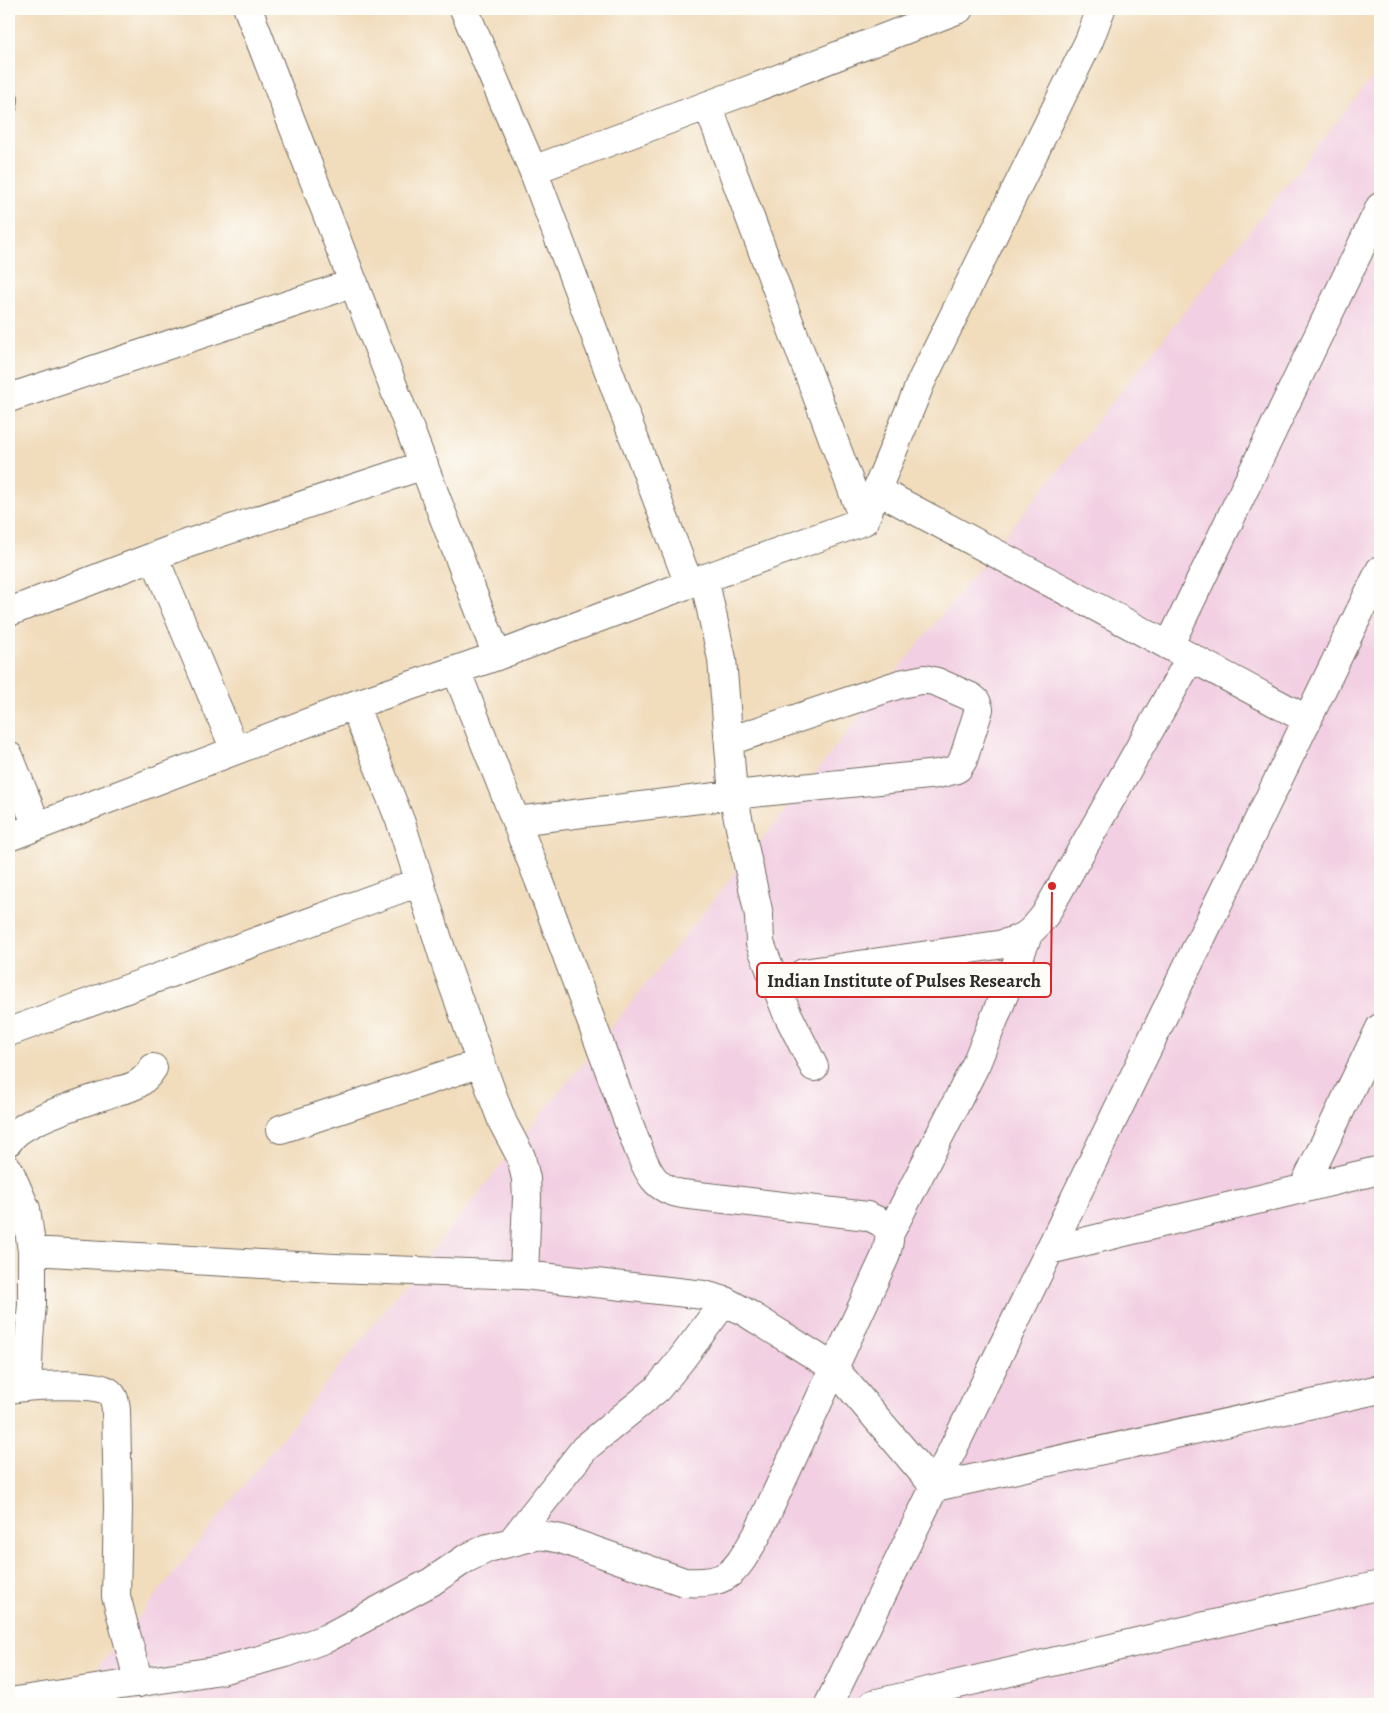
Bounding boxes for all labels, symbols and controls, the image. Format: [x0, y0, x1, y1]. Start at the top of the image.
callout: Indian Institute of Pulses Research [757, 963, 1051, 997]
text: Indian Institute of Pulses Research [767, 968, 1041, 994]

